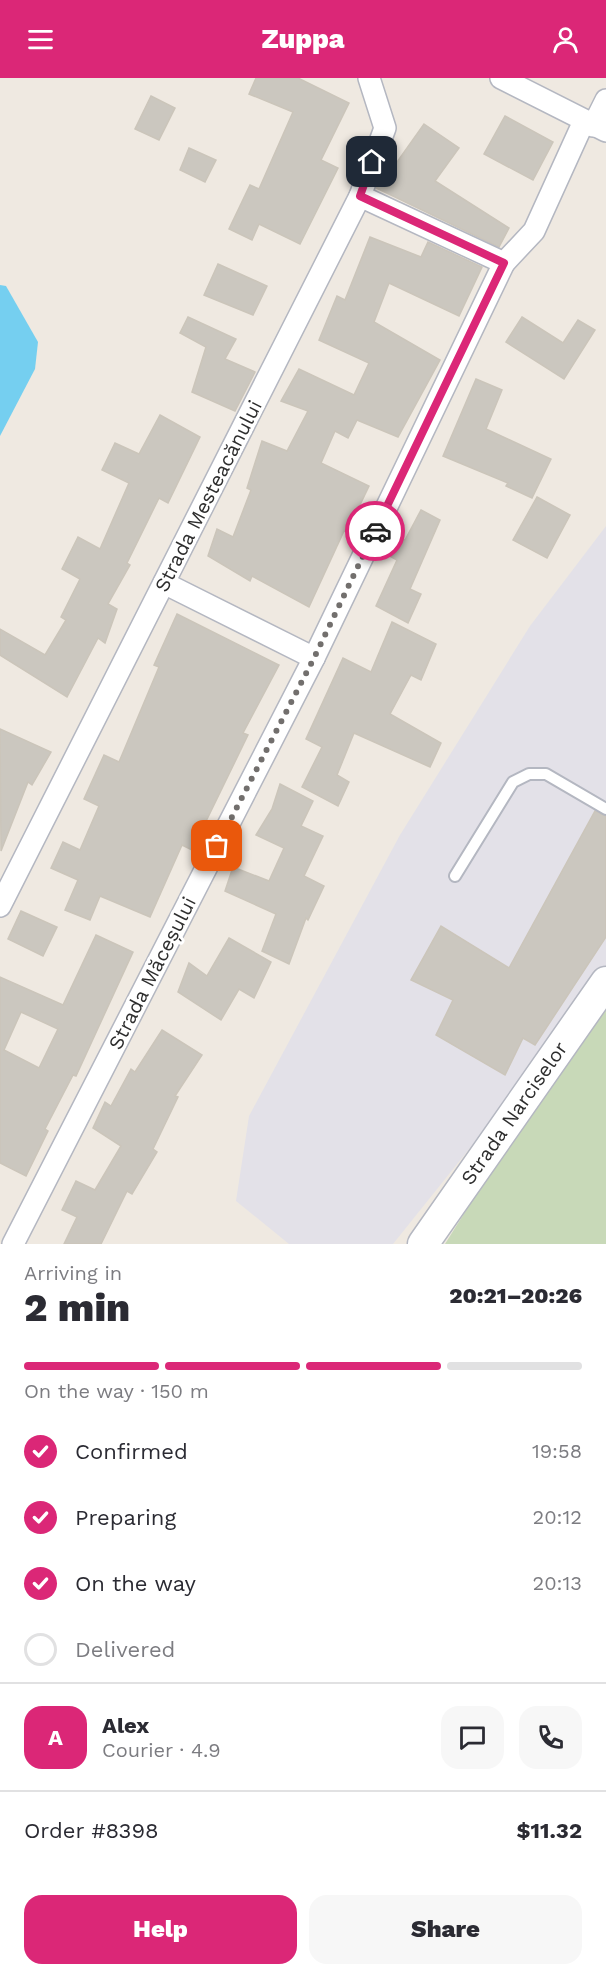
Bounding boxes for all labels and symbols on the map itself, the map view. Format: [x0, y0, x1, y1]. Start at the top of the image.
pin [346, 136, 397, 187]
street label: Strada Mesteacănului [149, 396, 267, 596]
courier [345, 501, 405, 561]
pin [191, 820, 242, 871]
street label: Strada Măceșului [103, 893, 201, 1053]
street label: Strada Narciselor [456, 1037, 572, 1189]

